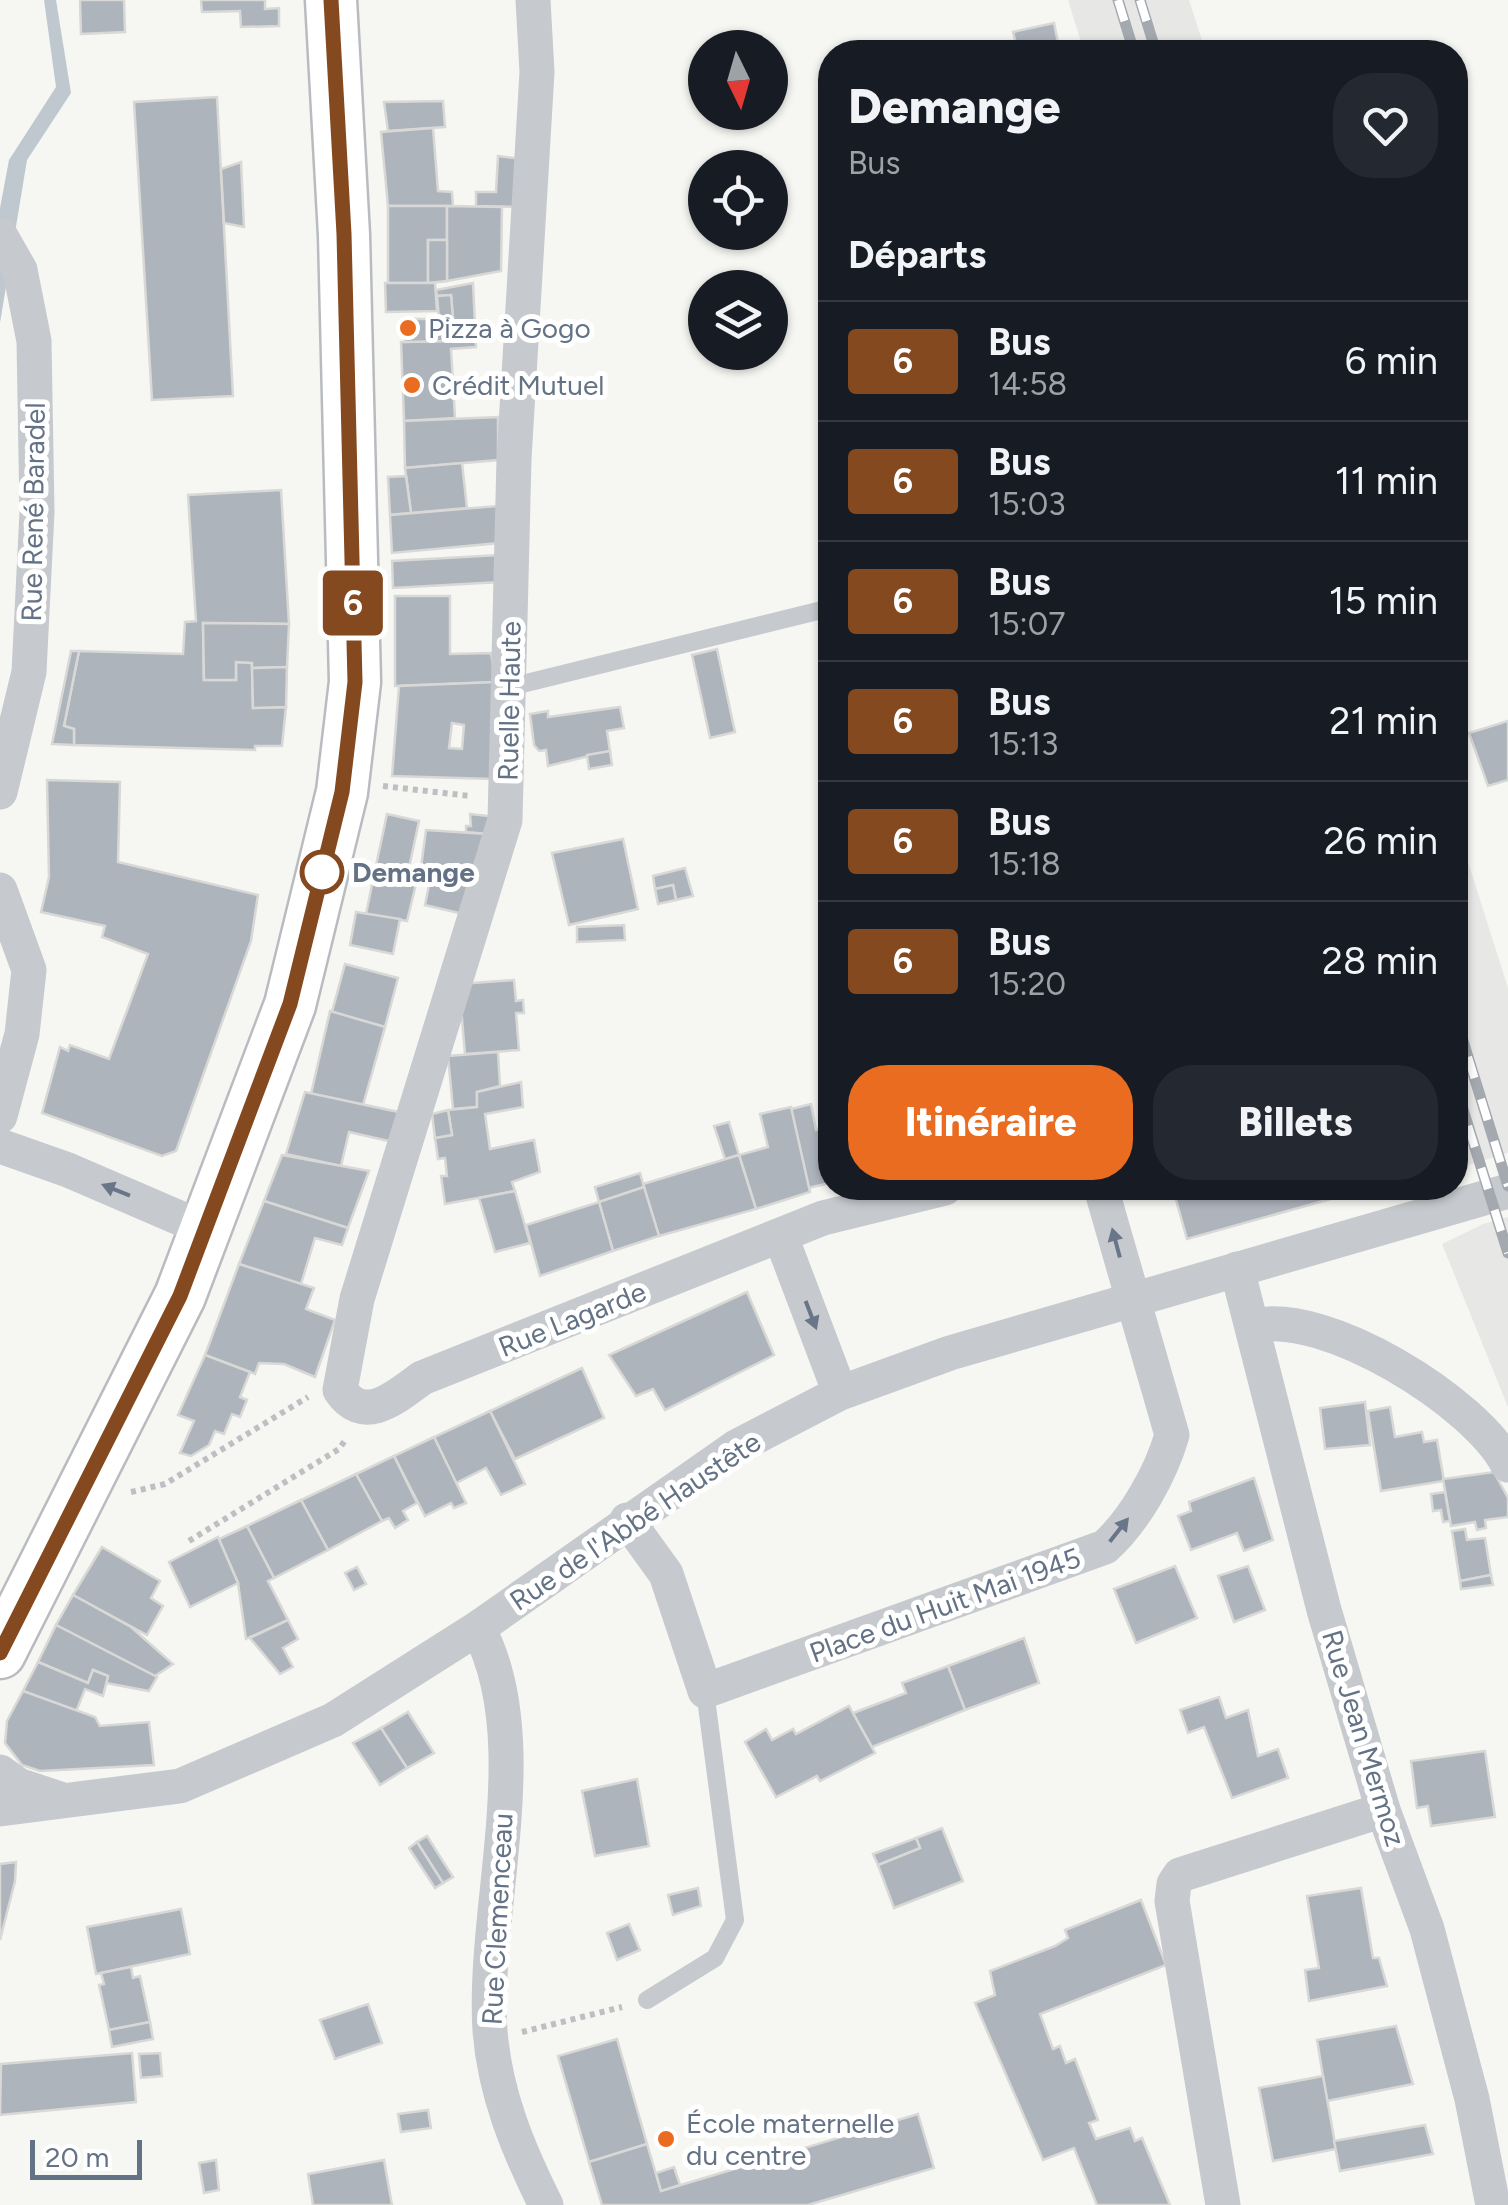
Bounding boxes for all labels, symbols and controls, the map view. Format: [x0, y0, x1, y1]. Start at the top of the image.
north arrow [688, 30, 788, 130]
map controls [688, 30, 788, 370]
button: heart [1333, 73, 1438, 178]
text: Demange [848, 77, 1061, 135]
text: Bus [848, 144, 900, 182]
button: locate [688, 150, 788, 250]
text: Départs [848, 232, 986, 278]
button: layers [688, 270, 788, 370]
place label: Pizza à Gogo [428, 311, 591, 345]
marker: Pizza à Gogo [397, 317, 419, 339]
text: Bus [988, 319, 1051, 365]
text: 6 min [1345, 338, 1438, 384]
text: 6 [893, 340, 913, 382]
text: 14:58 [988, 365, 1067, 403]
place label: Crédit Mutuel [432, 368, 604, 402]
marker: Crédit Mutuel [401, 374, 423, 396]
street label: Rue René Baradel [14, 402, 52, 622]
text: Bus [988, 439, 1051, 485]
text: 11 min [1335, 458, 1438, 504]
text: 6 [893, 460, 913, 502]
text: 15:03 [988, 485, 1066, 523]
text: Bus [988, 559, 1051, 605]
line badge: 6 [320, 570, 386, 636]
text: 15 min [1329, 578, 1438, 624]
text: 6 [893, 580, 913, 622]
text: 6 [343, 582, 363, 624]
text: 15:07 [988, 605, 1065, 643]
street label: Ruelle Haute [491, 621, 527, 781]
text: Bus [988, 679, 1051, 725]
text: 21 min [1329, 698, 1438, 744]
text: 6 [893, 700, 913, 742]
text: 15:13 [988, 725, 1058, 763]
text: Bus [988, 799, 1051, 845]
text: 26 min [1324, 818, 1438, 864]
text: 6 [893, 820, 913, 862]
text: 15:18 [988, 845, 1061, 883]
marker: Demange [301, 851, 343, 893]
place label: Demange [352, 855, 475, 889]
text: Bus [988, 919, 1051, 965]
text: 28 min [1322, 938, 1438, 984]
text: 6 [893, 940, 913, 982]
text: 15:20 [988, 965, 1066, 1003]
button: Itinéraire [848, 1065, 1133, 1180]
button: Billets [1153, 1065, 1438, 1180]
one-way arrow [101, 1181, 131, 1197]
one-way arrow [1108, 1227, 1124, 1258]
street label: Rue Lagarde [493, 1274, 651, 1364]
one-way arrow [804, 1300, 819, 1330]
street label: Rue de l'Abbé Haustête [503, 1424, 767, 1618]
one-way arrow [1109, 1517, 1129, 1543]
street label: Place du Huit Mai 1945 [805, 1540, 1085, 1670]
street label: Rue Jean Mermoz [1315, 1626, 1413, 1850]
street label: Rue Clemenceau [474, 1812, 520, 2026]
place label: École maternelle du centre [686, 2106, 894, 2172]
marker: École maternelle du centre [655, 2128, 677, 2150]
scale bar [30, 2135, 142, 2180]
text: 20 m [45, 2140, 109, 2174]

